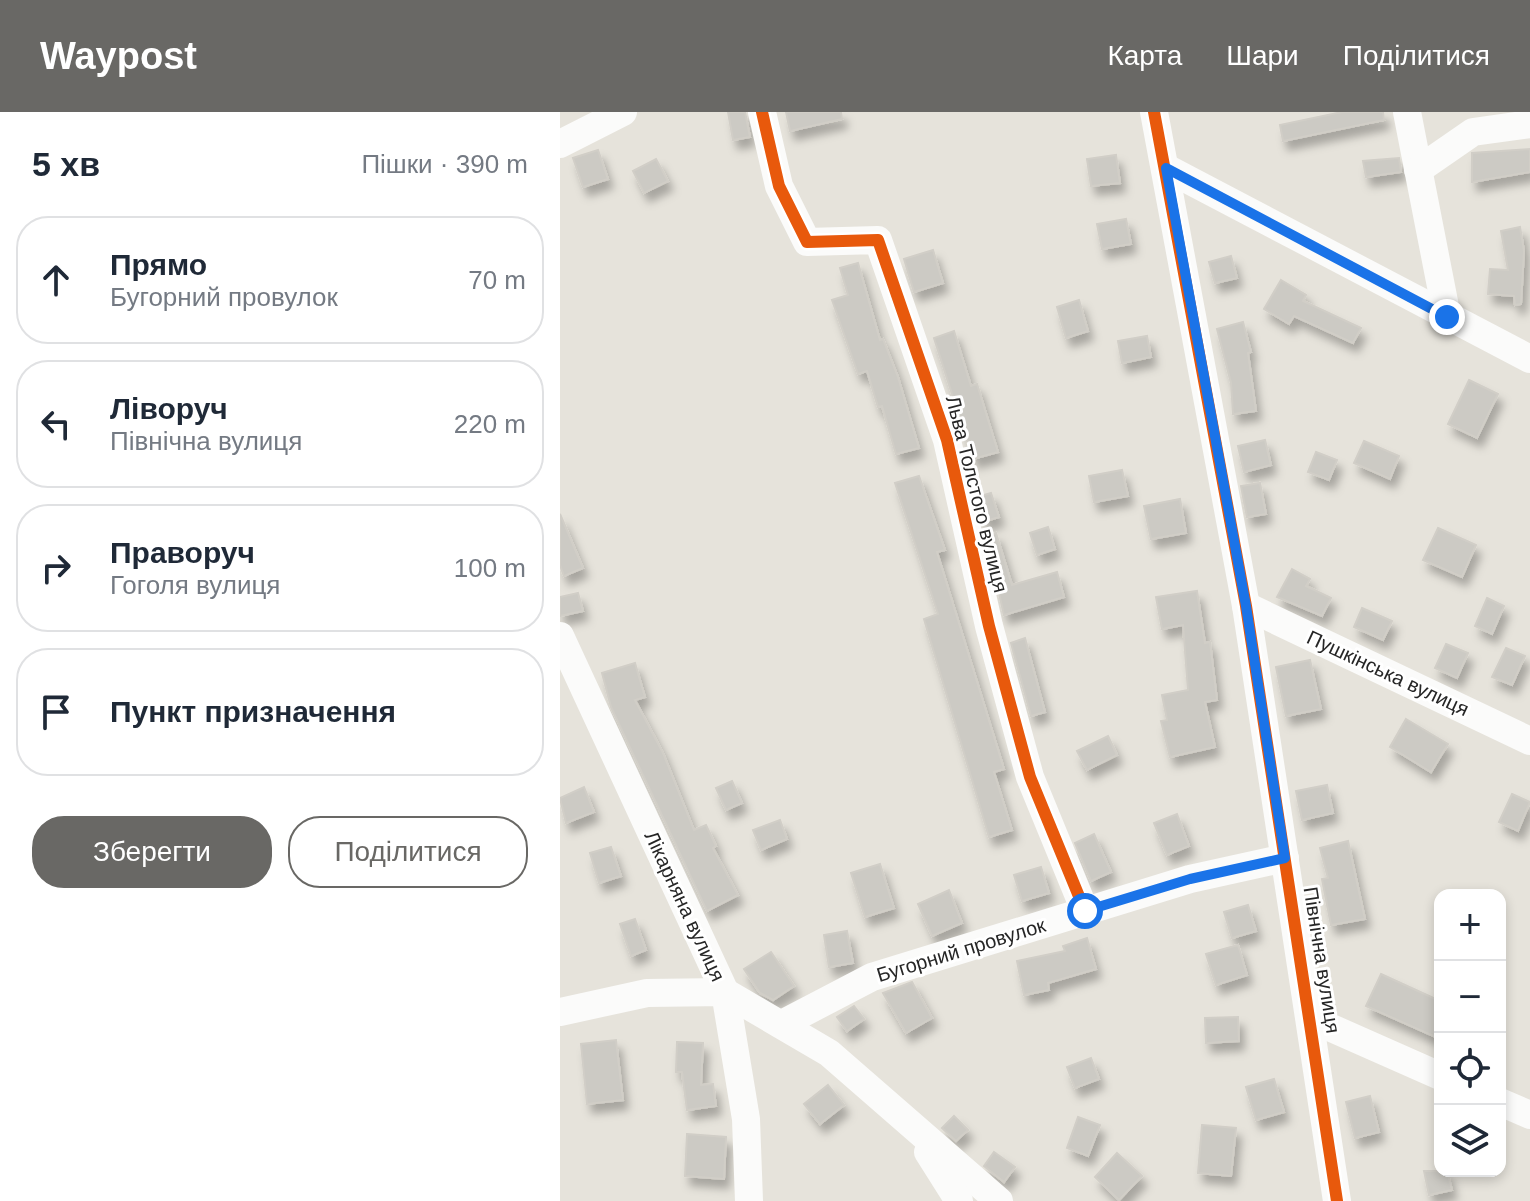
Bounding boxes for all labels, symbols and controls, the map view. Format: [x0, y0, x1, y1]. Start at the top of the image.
text: Waypost [40, 35, 197, 77]
text: Карта [1107, 40, 1182, 71]
text: Шари [1226, 40, 1299, 71]
text: Поділитися [1343, 40, 1490, 71]
text: 5 хв [32, 145, 100, 183]
text: Пішки · 390 m [361, 149, 528, 179]
text: Прямо [110, 248, 207, 281]
icon: ahead [34, 258, 78, 302]
text: 70 m [468, 265, 526, 295]
text: Бугорний провулок [110, 282, 338, 312]
route end [1429, 299, 1465, 335]
text: Ліворуч [110, 392, 228, 425]
street label: Льва Толстого вулиця [942, 393, 1012, 595]
icon: left [34, 402, 78, 446]
text: 220 m [454, 409, 526, 439]
text: Північна вулиця [110, 426, 302, 456]
text: Праворуч [110, 536, 255, 569]
icon: right [34, 546, 78, 590]
text: 100 m [454, 553, 526, 583]
text: Гоголя вулиця [110, 570, 280, 600]
street label: Пушкінська вулиця [1304, 626, 1472, 720]
icon: arrive [34, 690, 78, 734]
text: Пункт призначення [110, 695, 396, 728]
button: Зберегти [32, 816, 272, 888]
button: Поділитися [288, 816, 528, 888]
street label: Лікарняна вулиця [640, 827, 730, 985]
street label: Північна вулиця [1300, 885, 1344, 1035]
map controls [1434, 889, 1506, 1177]
button: + [1434, 889, 1506, 961]
route start [1067, 893, 1103, 929]
street label: Бугорний провулок [874, 914, 1048, 986]
button: − [1434, 961, 1506, 1033]
button: locate [1434, 1033, 1506, 1105]
button: layers [1434, 1105, 1506, 1177]

